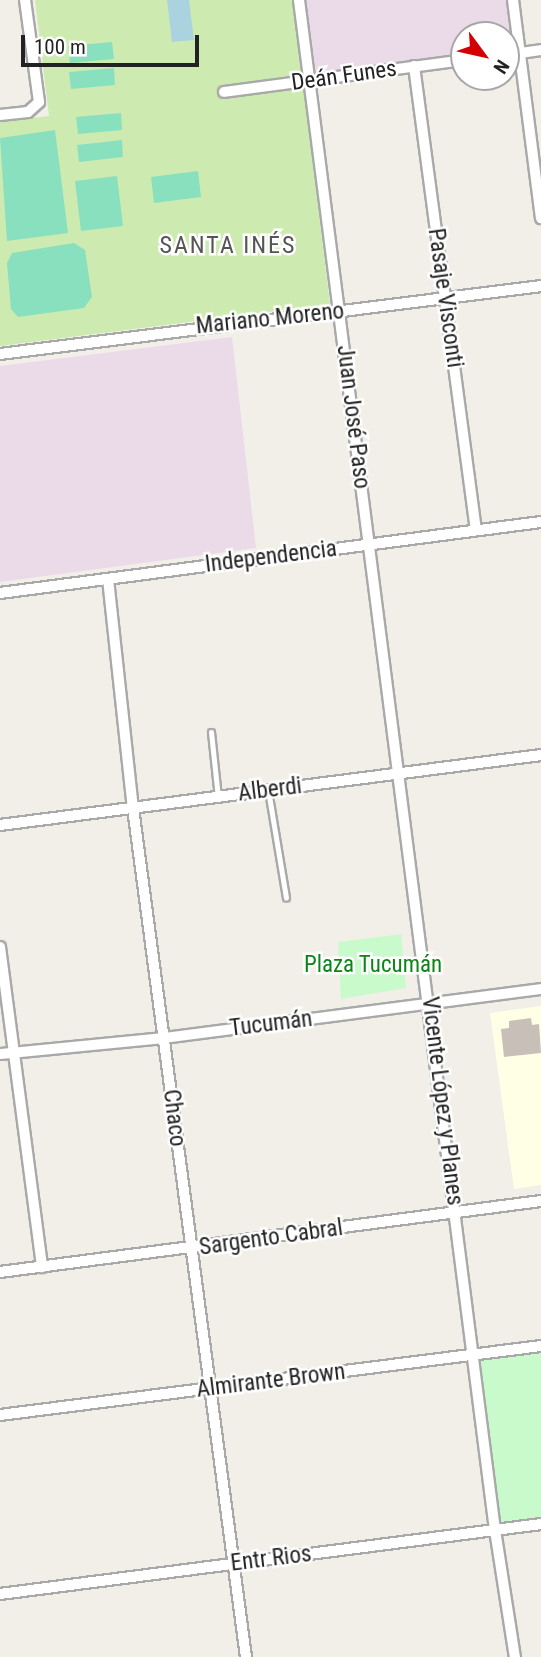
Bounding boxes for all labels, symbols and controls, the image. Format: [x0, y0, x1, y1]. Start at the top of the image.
scale bar [24, 21, 203, 65]
north arrow [450, 21, 520, 91]
text: 100 m [34, 35, 86, 59]
street label: Deán Funes [290, 55, 398, 97]
text: N [489, 55, 514, 78]
street label: Pasaje Visconti [422, 227, 468, 369]
district label: SANTA INÉS [161, 232, 295, 260]
street label: Mariano Moreno [195, 297, 345, 341]
street label: Juan José Paso [330, 344, 376, 490]
street label: Independencia [204, 535, 338, 579]
street label: Alberdi [236, 772, 304, 808]
park label: Plaza Tucumán [304, 951, 442, 979]
street label: Vicente López y Planes [416, 995, 468, 1207]
street label: Tucumán [228, 1005, 314, 1043]
street label: Chaco [157, 1088, 191, 1148]
street label: Sargento Cabral [197, 1214, 345, 1262]
street label: Almirante Brown [195, 1358, 347, 1404]
street label: Entr Rios [229, 1540, 313, 1578]

